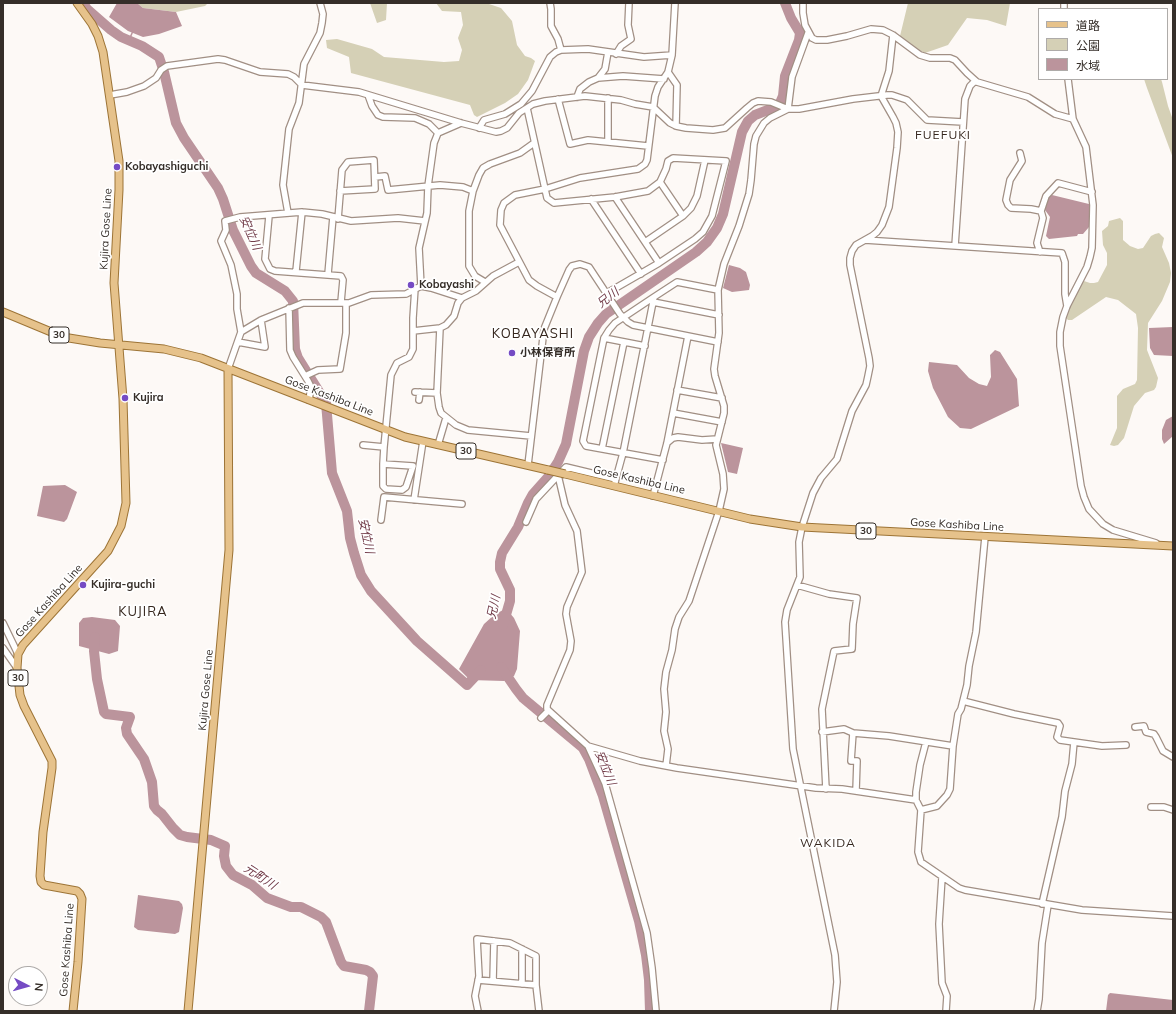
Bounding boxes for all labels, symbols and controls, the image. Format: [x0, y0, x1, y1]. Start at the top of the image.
legend [1038, 8, 1168, 80]
text: 道路 [1076, 18, 1100, 33]
text: 公園 [1076, 38, 1100, 53]
text: 水域 [1076, 58, 1100, 73]
district label: FUEFUKI [915, 128, 971, 142]
place label: Kobayashiguchi [125, 160, 208, 174]
marker: Kobayashiguchi [112, 162, 122, 172]
street label: Kujira Gose Line [97, 188, 115, 270]
water label: 安位川 [236, 214, 264, 252]
place label: Kobayashi [419, 278, 474, 292]
marker: Kobayashi [406, 280, 416, 290]
water label: 兄川 [594, 285, 622, 311]
district label: KOBAYASHI [492, 326, 574, 342]
road number: 30 [49, 327, 69, 343]
place label: 小林保育所 [520, 346, 575, 360]
marker: 小林保育所 [507, 348, 517, 358]
street label: Gose Kashiba Line [283, 373, 375, 419]
place label: Kujira [133, 391, 164, 405]
marker: Kujira [120, 393, 130, 403]
road number: 30 [456, 443, 476, 459]
street label: Gose Kashiba Line [592, 463, 686, 497]
street label: Gose Kashiba Line [910, 516, 1004, 534]
water label: 安位川 [355, 517, 377, 555]
road number: 30 [856, 523, 876, 539]
street label: Gose Kashiba Line [13, 562, 85, 640]
place label: Kujira-guchi [91, 578, 155, 592]
marker: Kujira-guchi [78, 580, 88, 590]
water label: 兄川 [484, 594, 504, 620]
district label: KUJIRA [118, 604, 168, 620]
street label: Kujira Gose Line [196, 649, 216, 731]
road number: 30 [8, 670, 28, 686]
water label: 安位川 [592, 749, 618, 787]
district label: WAKIDA [800, 836, 856, 850]
water label: 元町川 [241, 861, 279, 893]
street label: Gose Kashiba Line [57, 903, 77, 997]
north arrow [8, 966, 48, 1006]
text: N [32, 982, 46, 992]

